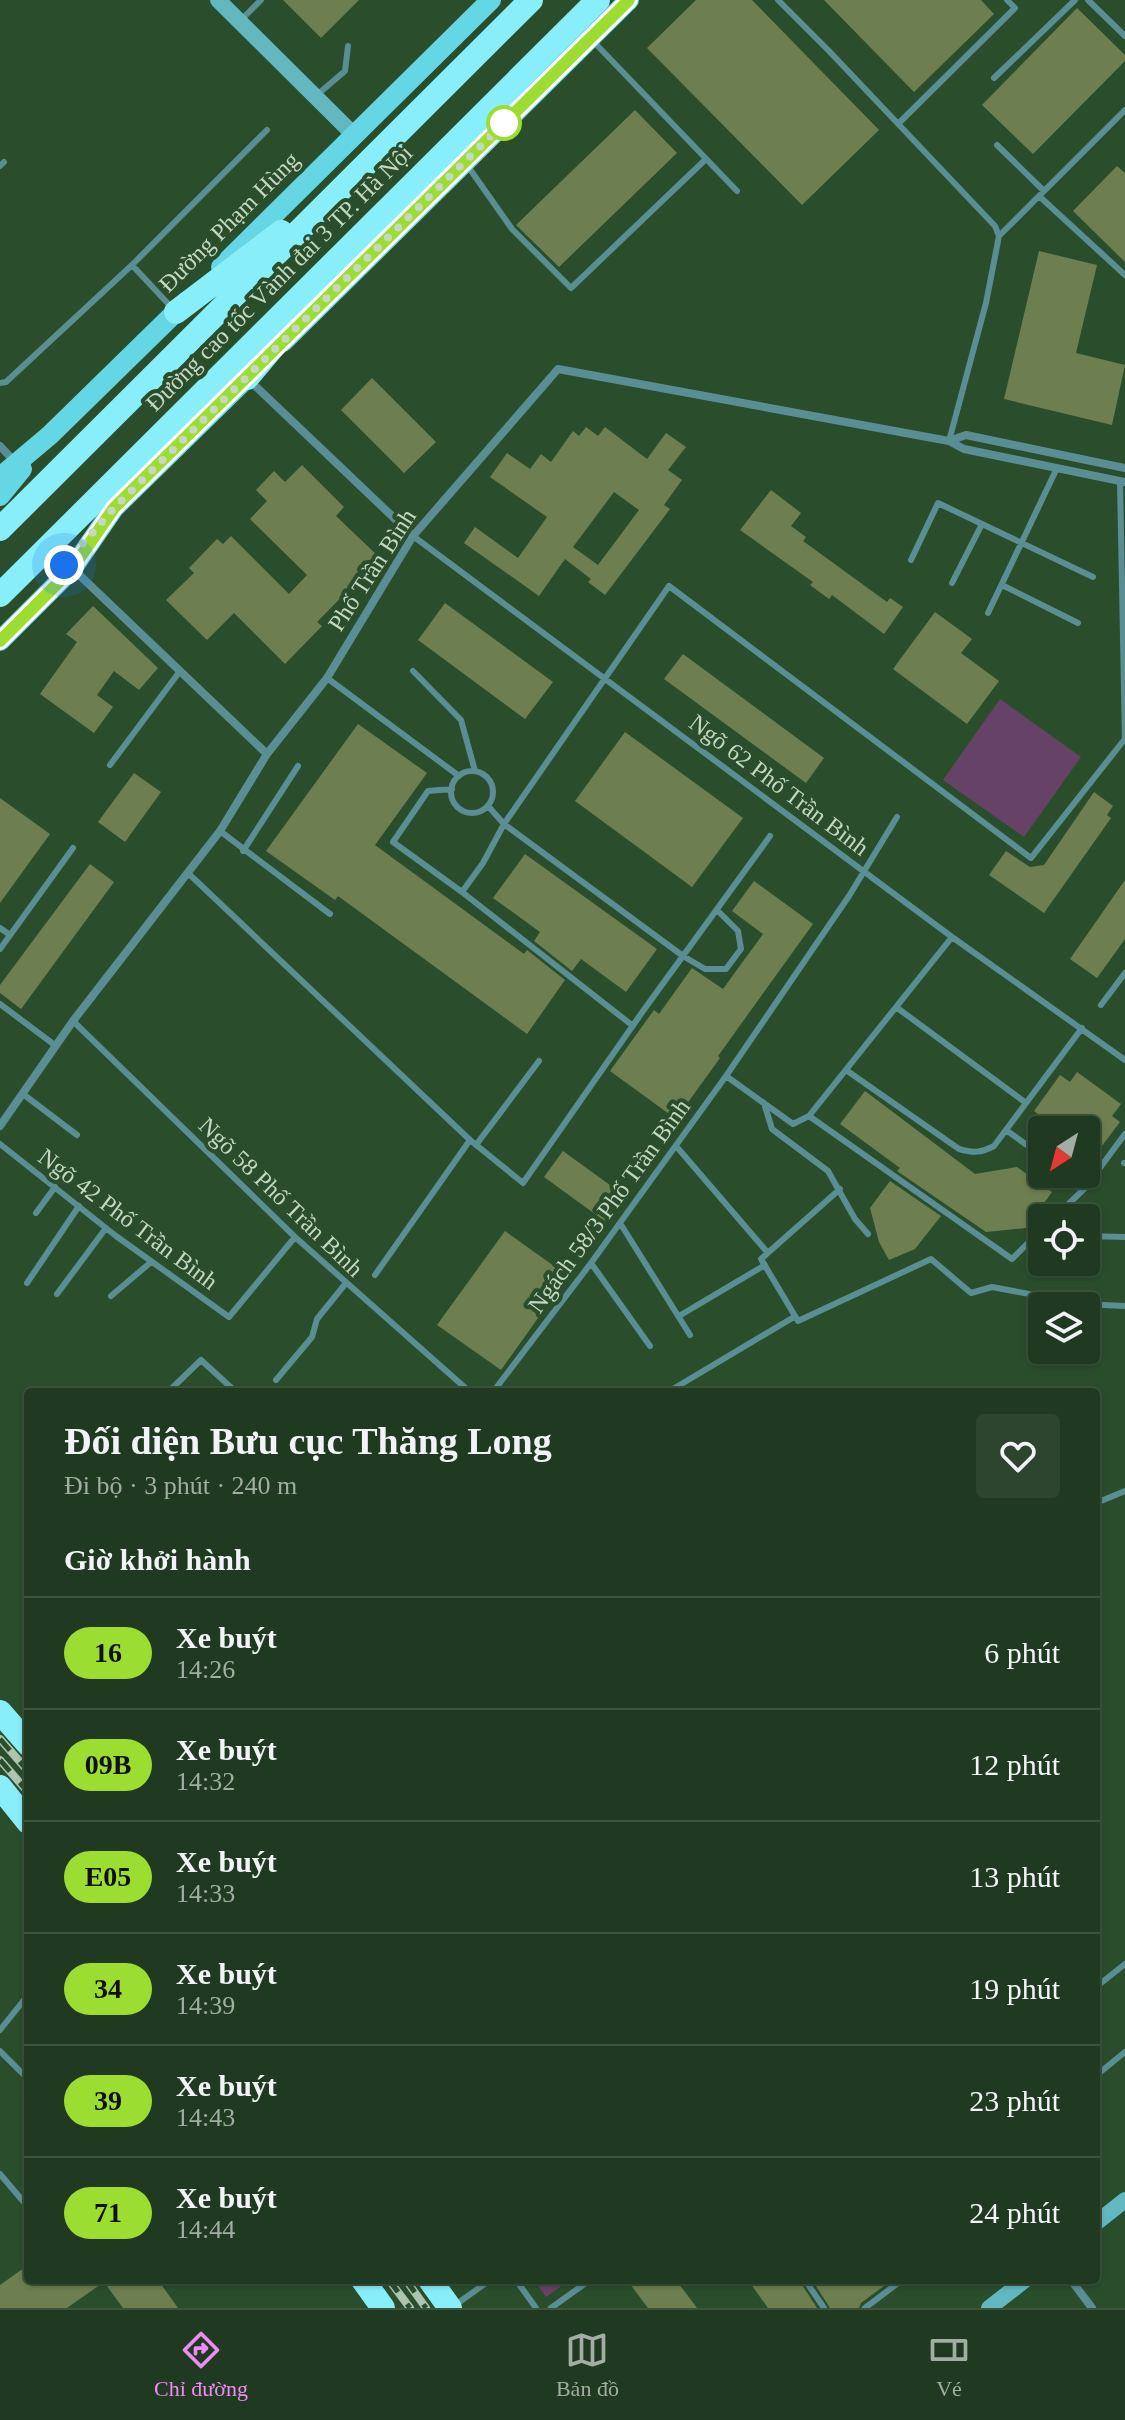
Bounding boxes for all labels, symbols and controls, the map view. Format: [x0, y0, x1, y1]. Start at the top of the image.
unlabelled marker [487, 106, 521, 140]
street label: Đường cao tốc Vành đai 3 TP. Hà Nội [141, 139, 418, 416]
street label: Đường Phạm Hùng [154, 147, 304, 297]
street label: Phố Trần Bình [323, 504, 421, 636]
your location [44, 545, 84, 585]
street label: Ngõ 62 Phố Trần Bình [684, 709, 874, 861]
street label: Ngách 58/3 Phố Trần Bình [523, 1094, 695, 1318]
street label: Ngõ 58 Phố Trần Bình [194, 1112, 368, 1282]
north arrow [1028, 1116, 1100, 1188]
map controls [1028, 1116, 1100, 1364]
street label: Ngõ 42 Phố Trần Bình [33, 1143, 223, 1295]
button: locate [1028, 1204, 1100, 1276]
button: layers [1028, 1292, 1100, 1364]
button: heart [976, 1414, 1060, 1498]
text: Đối diện Bưu cục Thăng Long [64, 1420, 552, 1462]
text: Đi bộ · 3 phút · 240 m [64, 1471, 297, 1500]
text: Giờ khởi hành [64, 1543, 251, 1576]
text: Xe buýt [176, 1621, 277, 1654]
text: 6 phút [984, 1636, 1060, 1669]
text: 16 [94, 1637, 122, 1668]
text: 14:26 [176, 1655, 235, 1684]
text: Xe buýt [176, 1733, 277, 1766]
text: 12 phút [969, 1748, 1060, 1781]
text: 09B [85, 1749, 131, 1780]
text: 14:32 [176, 1767, 235, 1796]
text: Xe buýt [176, 1845, 277, 1878]
text: 13 phút [969, 1860, 1060, 1893]
text: E05 [85, 1861, 131, 1892]
text: 14:33 [176, 1879, 235, 1908]
text: Xe buýt [176, 1957, 277, 1990]
text: 19 phút [969, 1972, 1060, 2005]
text: 34 [94, 1973, 122, 2004]
text: 14:39 [176, 1991, 235, 2020]
text: Xe buýt [176, 2069, 277, 2102]
text: 23 phút [969, 2084, 1060, 2117]
text: 39 [94, 2085, 122, 2116]
text: 14:43 [176, 2103, 235, 2132]
text: Xe buýt [176, 2181, 277, 2214]
text: 24 phút [969, 2196, 1060, 2229]
text: 71 [94, 2197, 122, 2228]
text: 14:44 [176, 2215, 235, 2244]
tab: Chỉ đường [154, 2328, 248, 2402]
tab: Bản đồ [556, 2328, 619, 2402]
tab: Vé [927, 2328, 971, 2402]

